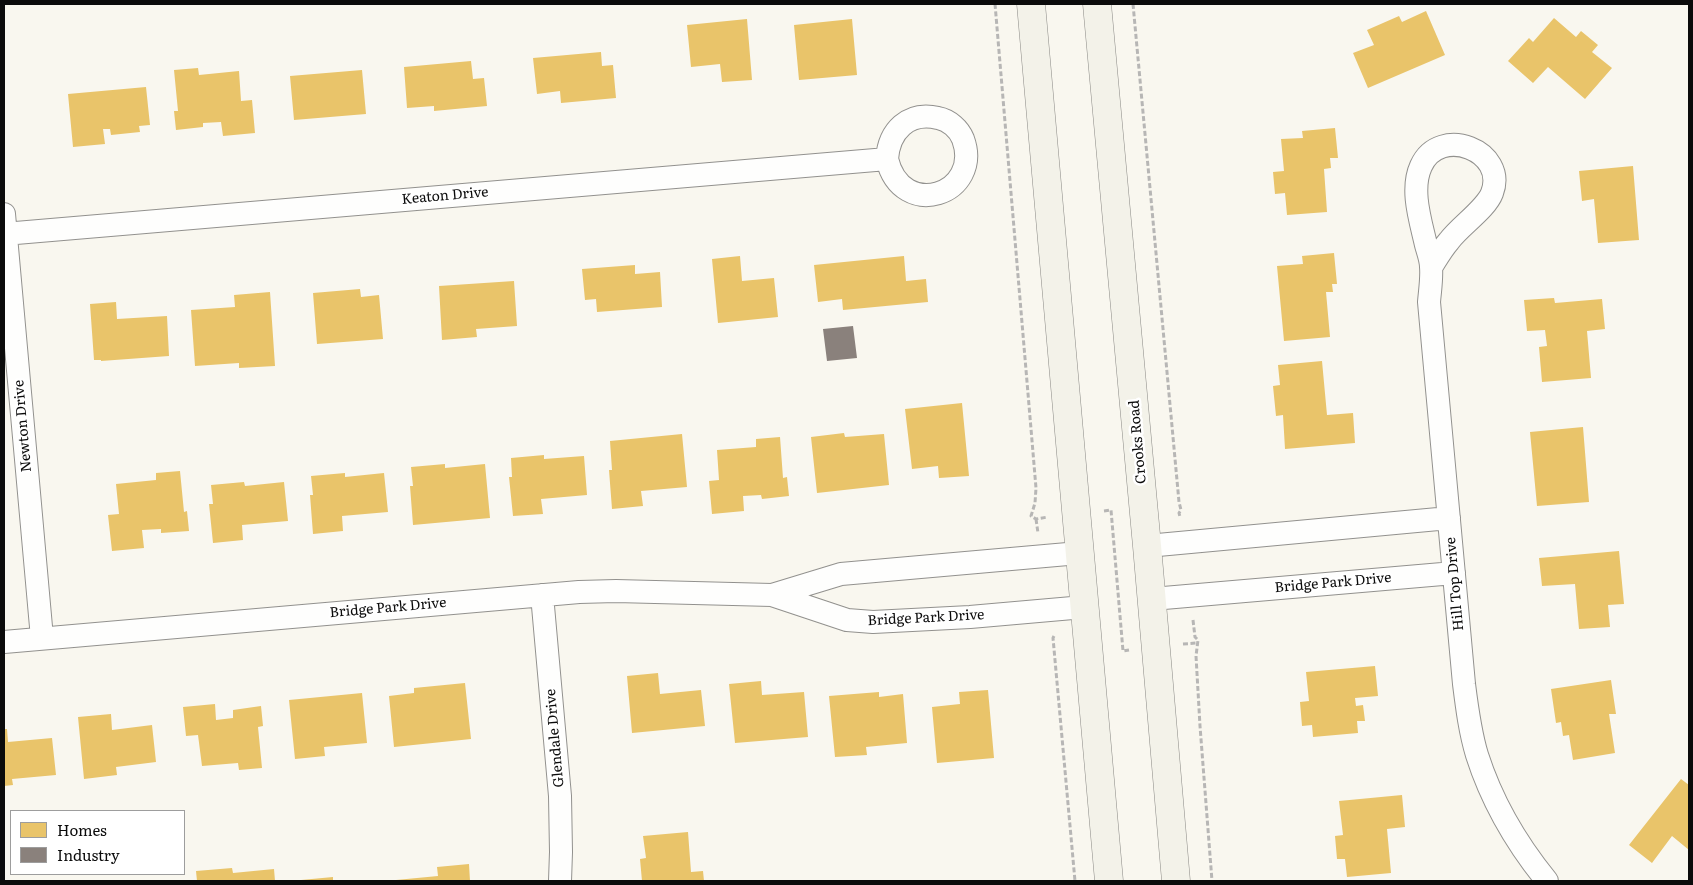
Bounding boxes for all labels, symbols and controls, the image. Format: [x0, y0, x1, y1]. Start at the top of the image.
street label: Keaton Drive [401, 184, 489, 208]
street label: Newton Drive [11, 379, 35, 473]
street label: Crooks Road [1126, 399, 1150, 485]
street label: Hill Top Drive [1443, 536, 1467, 632]
street label: Bridge Park Drive [1274, 570, 1392, 596]
street label: Bridge Park Drive [329, 595, 447, 621]
street label: Bridge Park Drive [867, 607, 985, 629]
street label: Glendale Drive [542, 688, 568, 788]
legend [10, 810, 185, 875]
text: Homes [57, 818, 107, 841]
text: Industry [57, 843, 120, 866]

